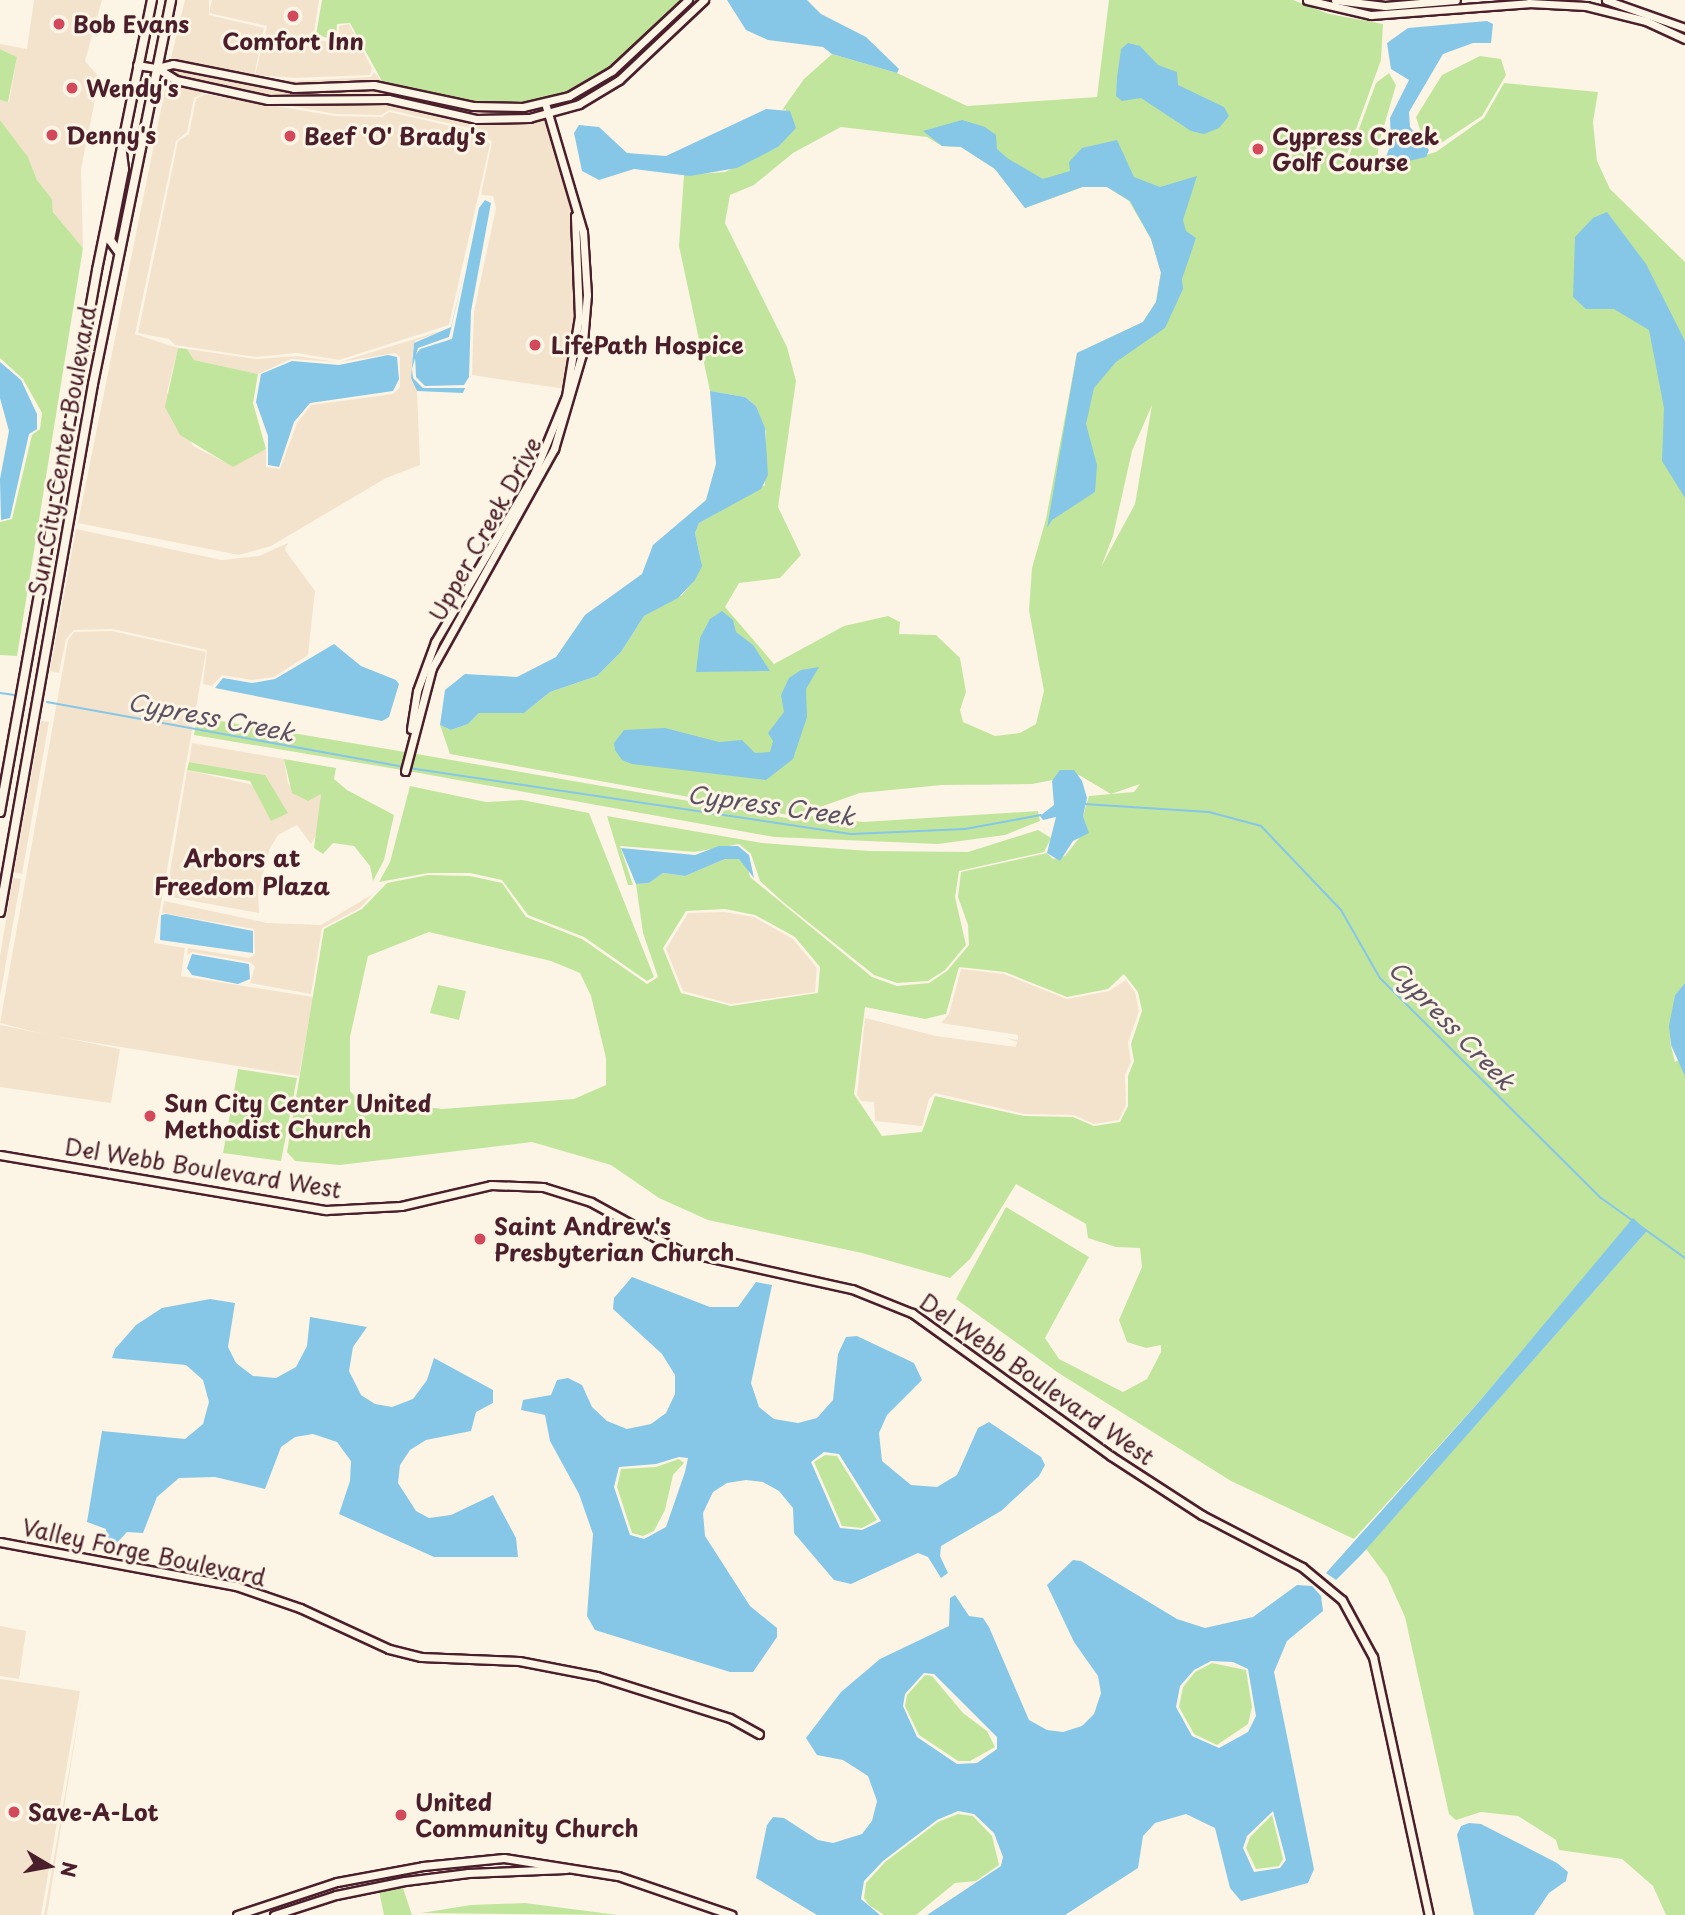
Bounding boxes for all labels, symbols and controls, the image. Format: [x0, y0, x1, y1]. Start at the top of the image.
marker: Comfort Inn [285, 8, 301, 24]
place label: Bob Evans [73, 10, 190, 38]
marker: Bob Evans [51, 16, 67, 32]
place label: Comfort Inn [222, 27, 364, 55]
place label: Wendy's [86, 74, 179, 102]
marker: Wendy's [64, 80, 80, 96]
place label: Denny's [66, 121, 156, 149]
place label: Beef 'O' Brady's [304, 122, 489, 150]
place label: Cypress Creek Golf Course [1272, 122, 1439, 176]
marker: Denny's [44, 127, 60, 143]
marker: Beef 'O' Brady's [282, 128, 298, 144]
marker: Cypress Creek Golf Course [1250, 141, 1266, 157]
street label: Sun City Center Boulevard [23, 303, 101, 599]
place label: LifePath Hospice [551, 331, 744, 359]
marker: LifePath Hospice [525, 335, 545, 355]
street label: Upper Creek Drive [422, 431, 548, 627]
water label: Cypress Creek [125, 687, 297, 747]
water label: Cypress Creek [685, 779, 857, 831]
district label: Arbors at Freedom Plaza [154, 844, 330, 900]
water label: Cypress Creek [1383, 954, 1521, 1096]
place label: Sun City Center United Methodist Church [164, 1089, 434, 1143]
marker: Sun City Center United Methodist Church [142, 1108, 158, 1124]
street label: Del Webb Boulevard West [61, 1132, 345, 1204]
place label: Saint Andrew's Presbyterian Church [494, 1212, 735, 1266]
marker: Saint Andrew's Presbyterian Church [472, 1231, 488, 1247]
street label: Del Webb Boulevard West [913, 1287, 1161, 1471]
street label: Valley Forge Boulevard [18, 1512, 270, 1592]
place label: United Community Church [415, 1788, 640, 1842]
place label: Save-A-Lot [28, 1798, 159, 1826]
marker: Save-A-Lot [6, 1804, 22, 1820]
marker: United Community Church [393, 1807, 409, 1823]
north arrow [14, 1831, 84, 1901]
text: N [55, 1860, 85, 1879]

